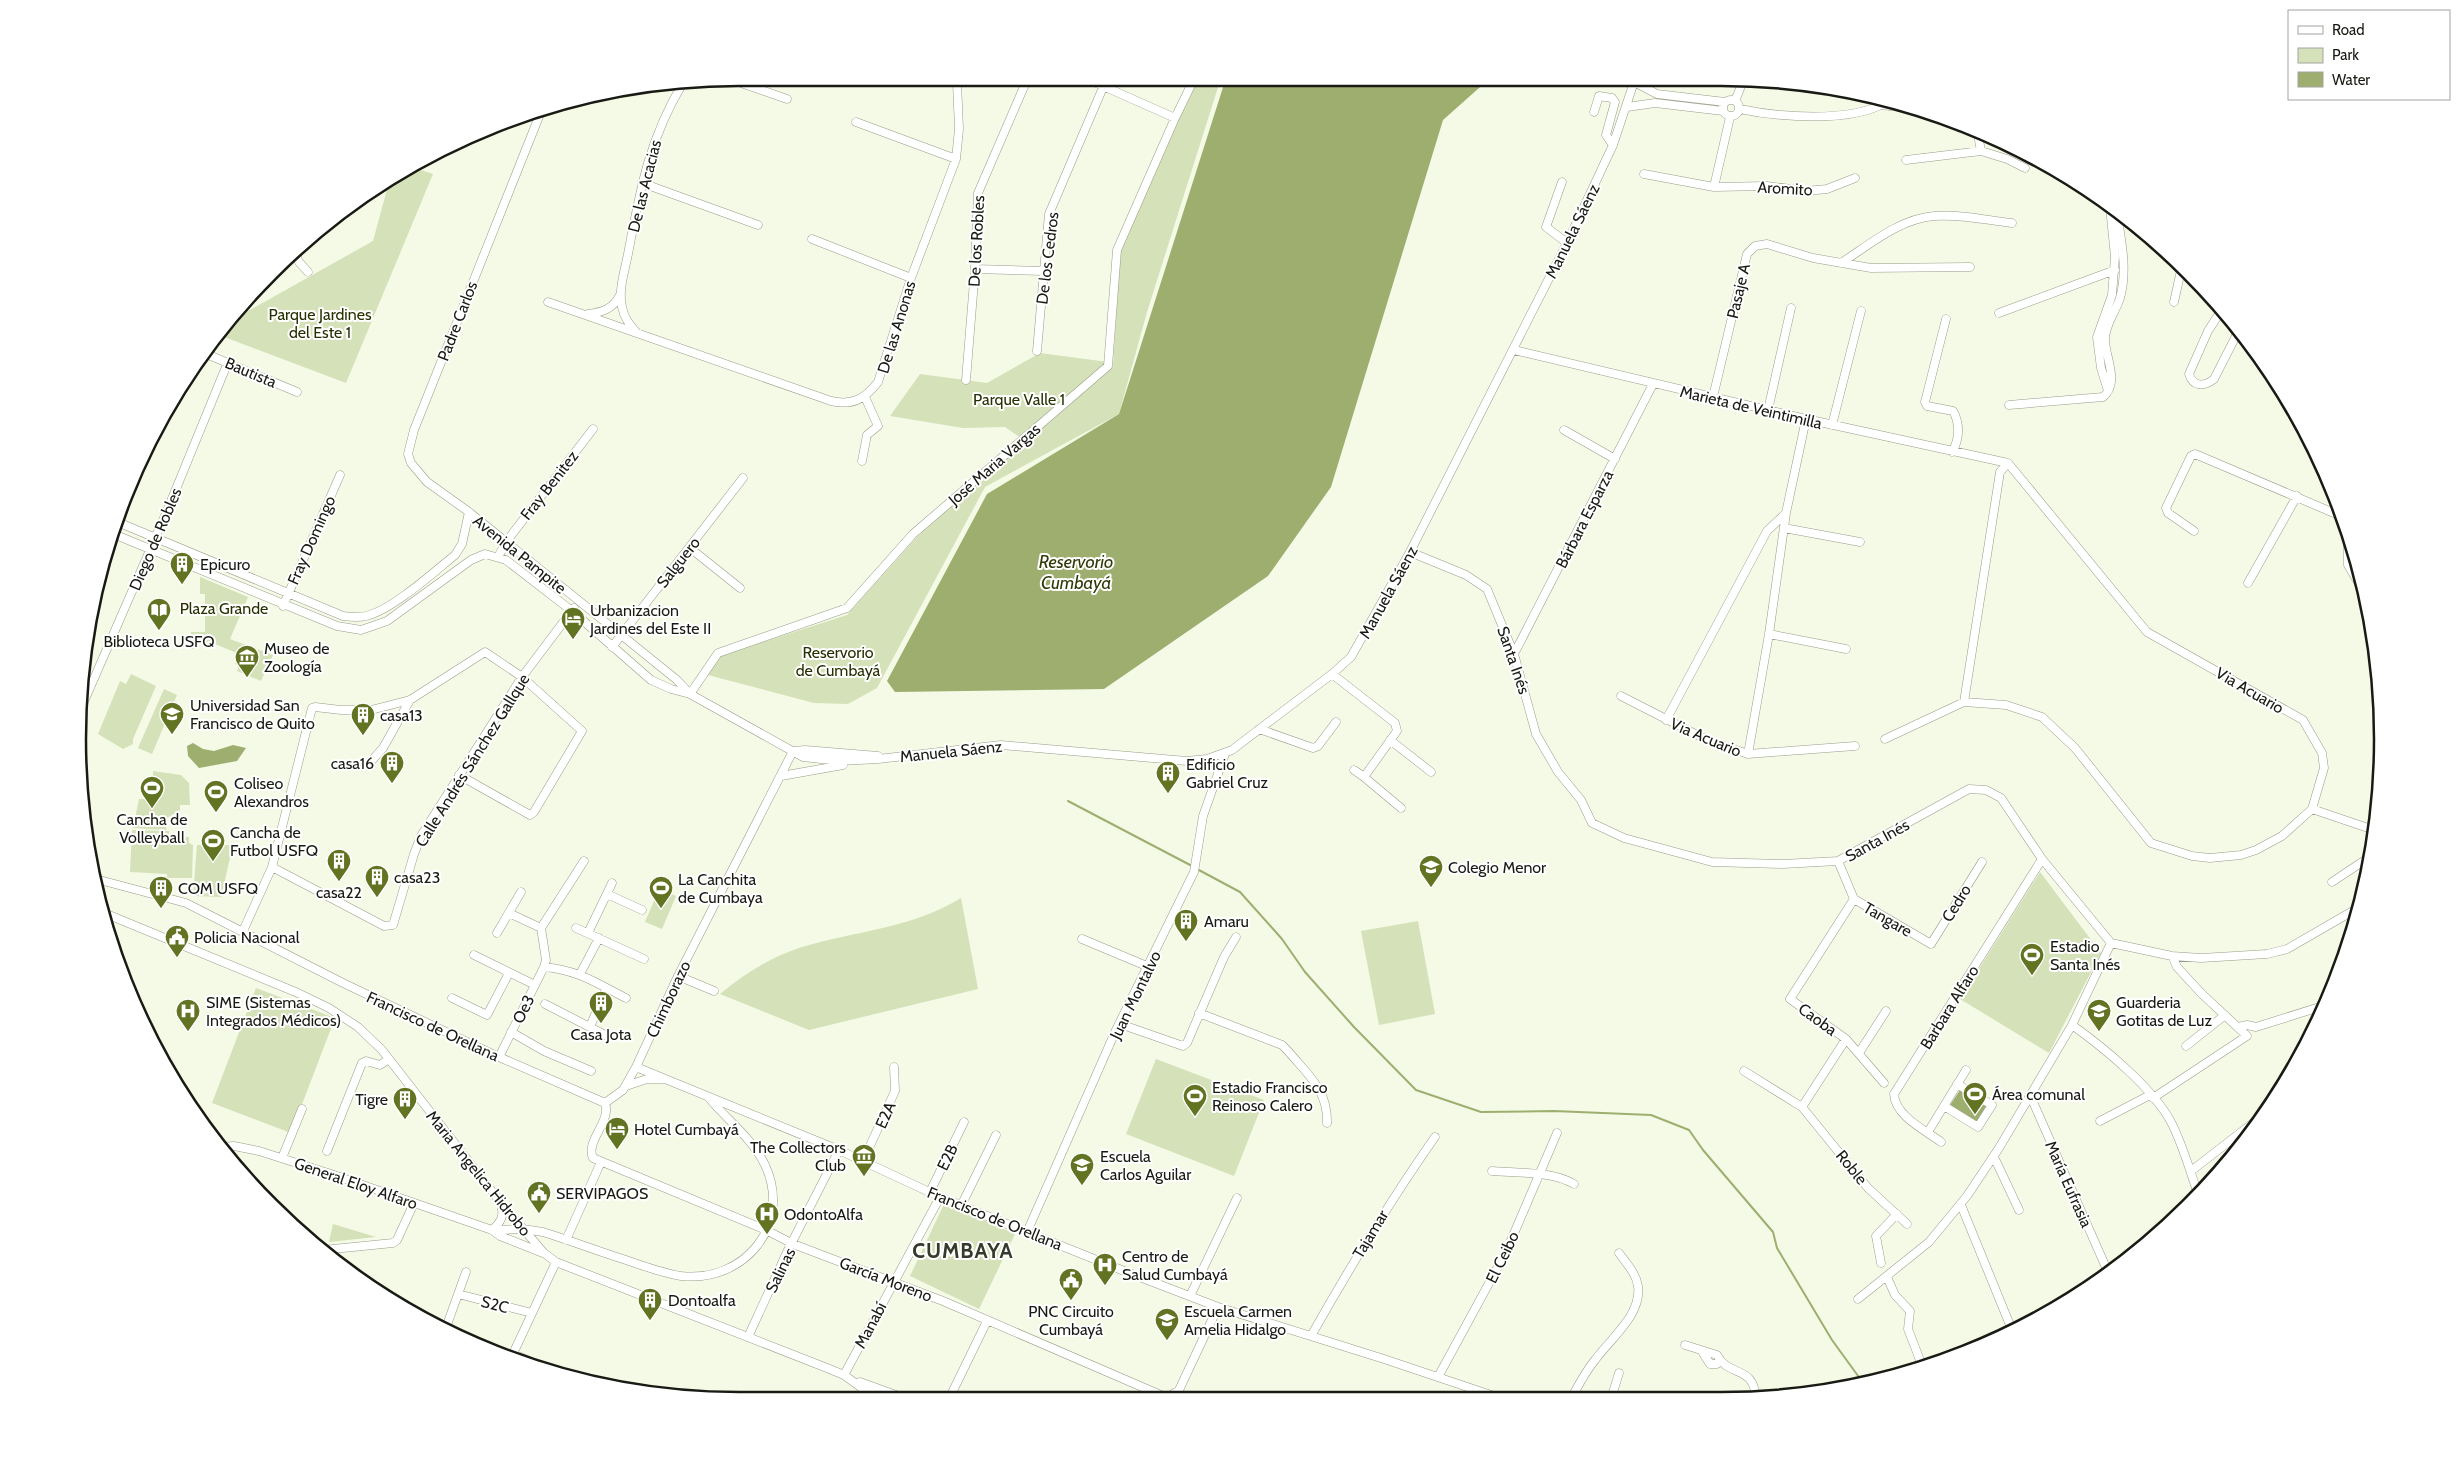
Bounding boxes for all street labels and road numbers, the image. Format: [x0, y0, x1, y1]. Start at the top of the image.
street label: De las Acacias [624, 138, 665, 234]
street label: Aromito [1757, 178, 1813, 199]
street label: Manuela Sáenz [1541, 180, 1604, 282]
street label: De los Robles [965, 194, 988, 287]
street label: De los Cedros [1032, 210, 1063, 305]
street label: Pasaje A [1723, 262, 1754, 321]
street label: Padre Carlos [434, 278, 481, 364]
street label: De las Anonas [873, 278, 920, 376]
street label: Bautista [222, 353, 280, 392]
street label: Marieta de Veintimilla [1678, 382, 1824, 433]
street label: José Maria Vargas [944, 419, 1044, 510]
street label: Fray Benitez [516, 446, 583, 524]
street label: Bárbara Esparza [1552, 467, 1617, 571]
street label: Diego de Robles [125, 485, 186, 593]
street label: Fray Domingo [283, 493, 340, 588]
street label: Avenida Pampite [469, 511, 570, 598]
street label: Salguero [653, 533, 704, 591]
street label: Manuela Sáenz [1355, 542, 1422, 642]
street label: Santa Inés [1493, 624, 1534, 697]
street label: Via Acuario [2212, 663, 2287, 718]
street label: Calle Andrés Sánchez Gallque [411, 670, 534, 850]
street label: Via Acuario [1667, 714, 1744, 761]
street label: Manuela Sáenz [899, 737, 1004, 766]
street label: Santa Inés [1842, 815, 1913, 866]
street label: Cedro [1938, 881, 1975, 925]
street label: Tangare [1860, 898, 1915, 941]
street label: Juan Montalvo [1105, 948, 1165, 1044]
street label: Chimborazo [642, 958, 695, 1041]
street label: Barbara Alfaro [1916, 962, 1983, 1053]
street label: Francisco de Orellana [364, 987, 502, 1066]
street label: Oe3 [509, 992, 538, 1026]
street label: Caoba [1795, 999, 1841, 1040]
street label: E2A [871, 1099, 900, 1131]
street label: Maria Angelica Hidrobo [422, 1107, 535, 1240]
street label: María Eufrasia [2041, 1138, 2096, 1231]
street label: E2B [933, 1141, 962, 1173]
street label: Roble [1832, 1146, 1871, 1188]
street label: General Eloy Alfaro [292, 1154, 420, 1214]
street label: Francisco de Orellana [925, 1183, 1065, 1254]
street label: Tajamar [1349, 1206, 1393, 1262]
street label: El Ceibo [1482, 1228, 1523, 1286]
street label: Salinas [762, 1244, 800, 1296]
street label: García Moreno [837, 1253, 935, 1306]
street label: S2C [479, 1292, 511, 1317]
street label: Manabí [850, 1298, 891, 1352]

